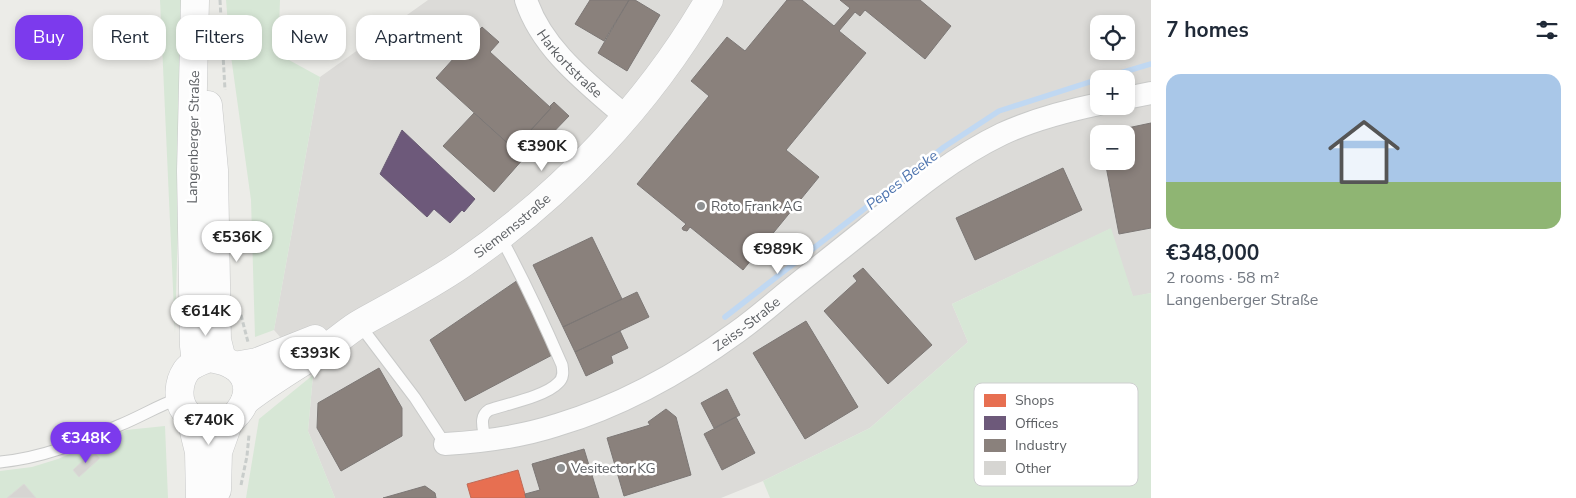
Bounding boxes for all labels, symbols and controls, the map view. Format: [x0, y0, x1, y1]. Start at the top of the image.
chip: Buy [15, 15, 83, 60]
chip: Rent [93, 15, 166, 60]
chip: Filters [176, 15, 262, 60]
chip: New [272, 15, 346, 60]
chip: Apartment [356, 15, 480, 60]
map controls [1090, 15, 1135, 170]
button: locate [1090, 15, 1135, 60]
text: 7 homes [1166, 16, 1249, 44]
icon: filters [1533, 16, 1561, 44]
street label: Harkortstraße [532, 26, 606, 102]
street label: Langenberger Straße [183, 70, 204, 204]
button: + [1090, 70, 1135, 115]
icon: home [1319, 107, 1409, 197]
button: − [1090, 125, 1135, 170]
pin: €390K [507, 130, 577, 172]
text: €390K [517, 135, 567, 157]
water label: Pepes Beeke [862, 146, 942, 214]
street label: Siemensstraße [470, 189, 555, 263]
place label: Roto Frank AG [711, 197, 803, 216]
marker: Roto Frank AG [695, 200, 707, 212]
pin: €536K [202, 220, 272, 263]
text: €536K [212, 226, 262, 248]
pin: €989K [743, 232, 813, 275]
text: €989K [753, 238, 803, 260]
text: €348,000 [1166, 239, 1259, 267]
text: 2 rooms · 58 m² [1166, 267, 1279, 289]
text: Langenberger Straße [1166, 289, 1318, 311]
street label: Zeiss-Straße [710, 293, 784, 356]
pin: €614K [171, 294, 241, 337]
text: €614K [181, 300, 231, 322]
pin: €393K [280, 336, 350, 379]
text: €393K [290, 342, 340, 364]
legend [974, 383, 1138, 486]
text: Shops [1015, 391, 1055, 410]
pin: €740K [174, 404, 244, 446]
text: €740K [184, 409, 234, 431]
text: Offices [1015, 414, 1059, 433]
pin: €348K [51, 422, 121, 464]
text: €348K [61, 427, 111, 449]
text: Industry [1015, 436, 1068, 455]
place label: Vesitector KG [570, 459, 656, 478]
text: Other [1015, 459, 1051, 478]
marker: Vesitector KG [555, 462, 567, 474]

